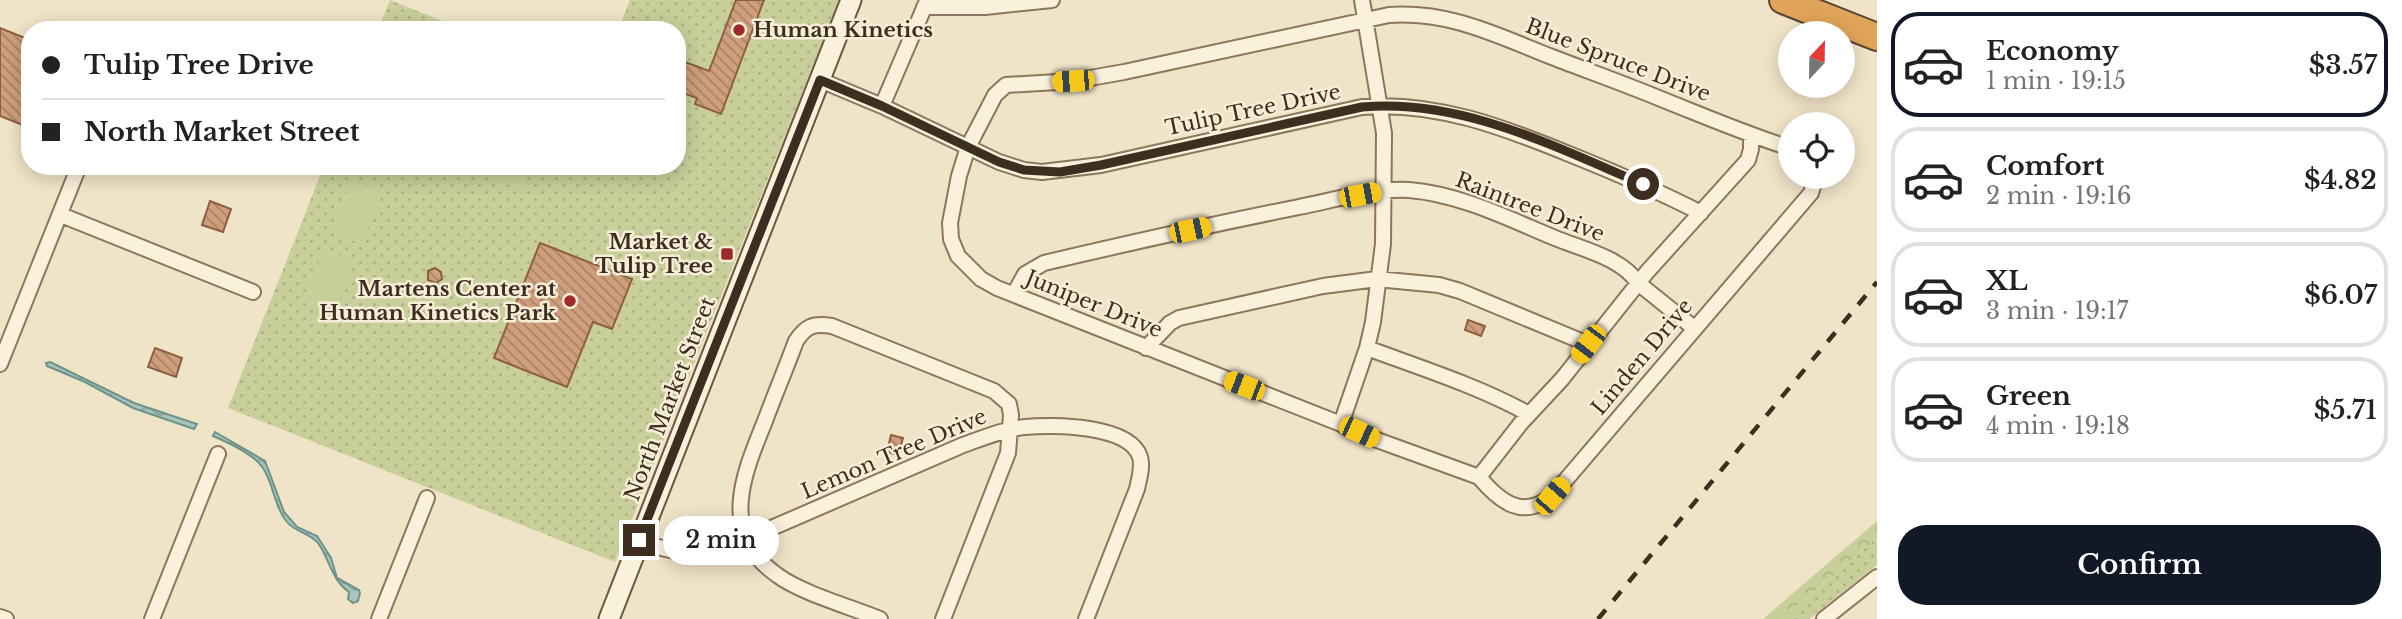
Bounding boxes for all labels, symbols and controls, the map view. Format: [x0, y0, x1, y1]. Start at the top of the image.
street label: Blue Spruce Drive [1522, 13, 1714, 107]
place label: Human Kinetics [753, 17, 933, 43]
north arrow [1778, 21, 1855, 98]
map controls [1778, 21, 1855, 189]
marker: Human Kinetics [731, 22, 747, 38]
icon: car [1902, 33, 1965, 96]
text: Economy [1986, 35, 2119, 67]
text: Tulip Tree Drive [84, 49, 314, 81]
text: $3.57 [2309, 49, 2377, 81]
text: 1 min · 19:15 [1986, 67, 2126, 95]
car [1052, 69, 1095, 93]
street label: Tulip Tree Drive [1163, 79, 1343, 141]
button: locate [1778, 112, 1855, 189]
text: North Market Street [84, 116, 360, 148]
icon: car [1902, 148, 1965, 211]
text: Comfort [1986, 150, 2104, 182]
text: $4.82 [2304, 164, 2377, 196]
street label: Raintree Drive [1452, 167, 1608, 247]
route start [1627, 168, 1659, 200]
car [1338, 181, 1383, 209]
text: 2 min · 19:16 [1986, 182, 2132, 210]
car [1168, 215, 1213, 245]
place label: Market & Tulip Tree [595, 229, 713, 279]
marker: Market & Tulip Tree [719, 246, 735, 262]
icon: car [1902, 263, 1965, 326]
street label: Juniper Drive [1019, 264, 1166, 343]
text: XL [1986, 265, 2028, 297]
place label: Martens Center at Human Kinetics Park [319, 276, 557, 326]
text: $6.07 [2304, 279, 2377, 311]
marker: Martens Center at Human Kinetics Park [562, 293, 578, 309]
street label: North Market Street [619, 293, 721, 505]
street label: Linden Drive [1586, 294, 1698, 420]
text: 3 min · 19:17 [1986, 297, 2128, 325]
car [1567, 321, 1610, 367]
car [1221, 369, 1268, 403]
icon: car [1902, 378, 1965, 441]
text: Green [1986, 380, 2071, 412]
text: $5.71 [2314, 394, 2377, 426]
street label: Lemon Tree Drive [797, 403, 991, 505]
text: 4 min · 19:18 [1986, 412, 2130, 440]
car [1336, 414, 1383, 450]
car [1531, 473, 1574, 519]
callout: 2 min [664, 516, 779, 564]
route end [623, 524, 655, 556]
button: Confirm [1898, 525, 2381, 605]
text: 2 min [686, 526, 756, 554]

